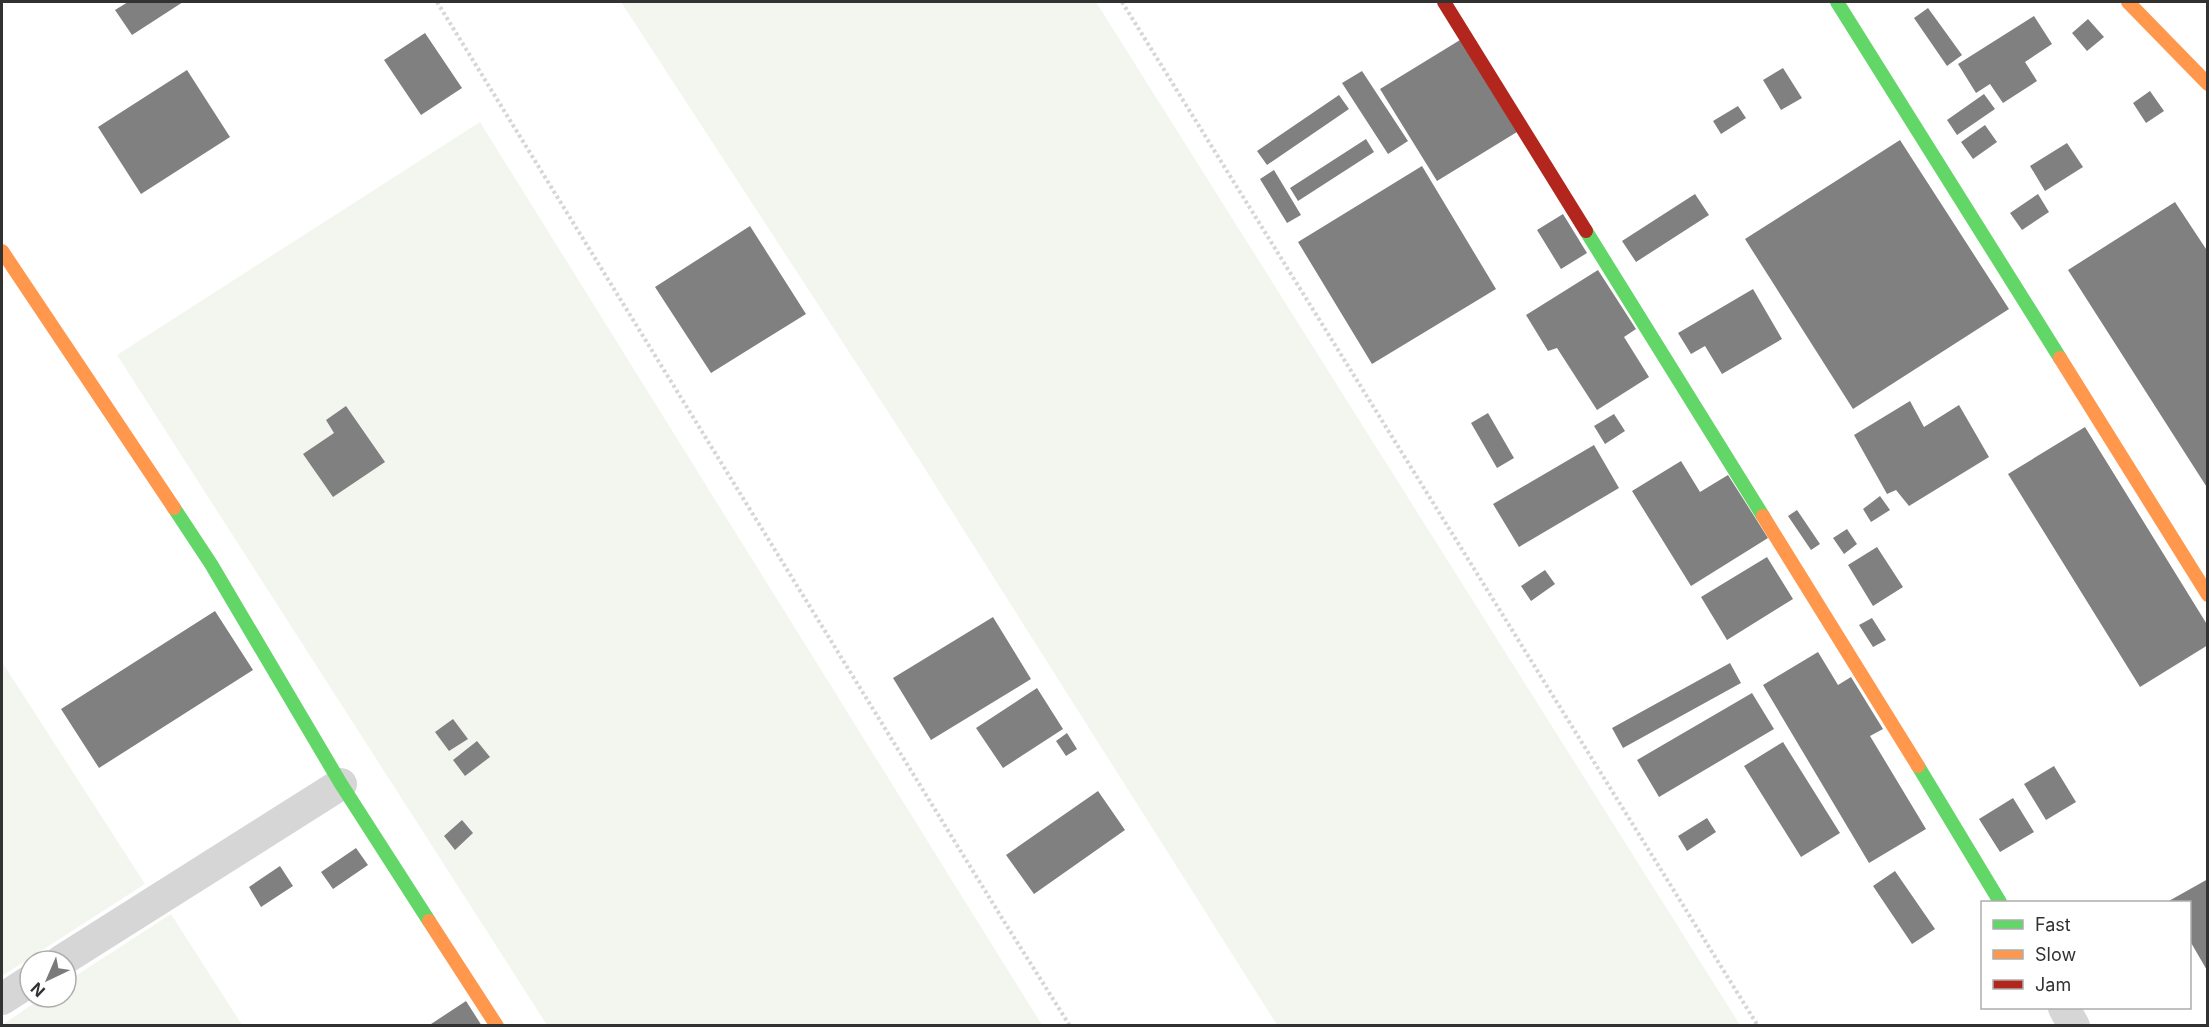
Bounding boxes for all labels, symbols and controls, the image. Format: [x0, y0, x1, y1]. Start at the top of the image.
legend [1981, 901, 2191, 1009]
text: Fast [2035, 914, 2071, 935]
text: Slow [2035, 944, 2076, 965]
north arrow [18, 949, 78, 1009]
text: Jam [2035, 974, 2071, 995]
text: N [26, 978, 49, 1001]

